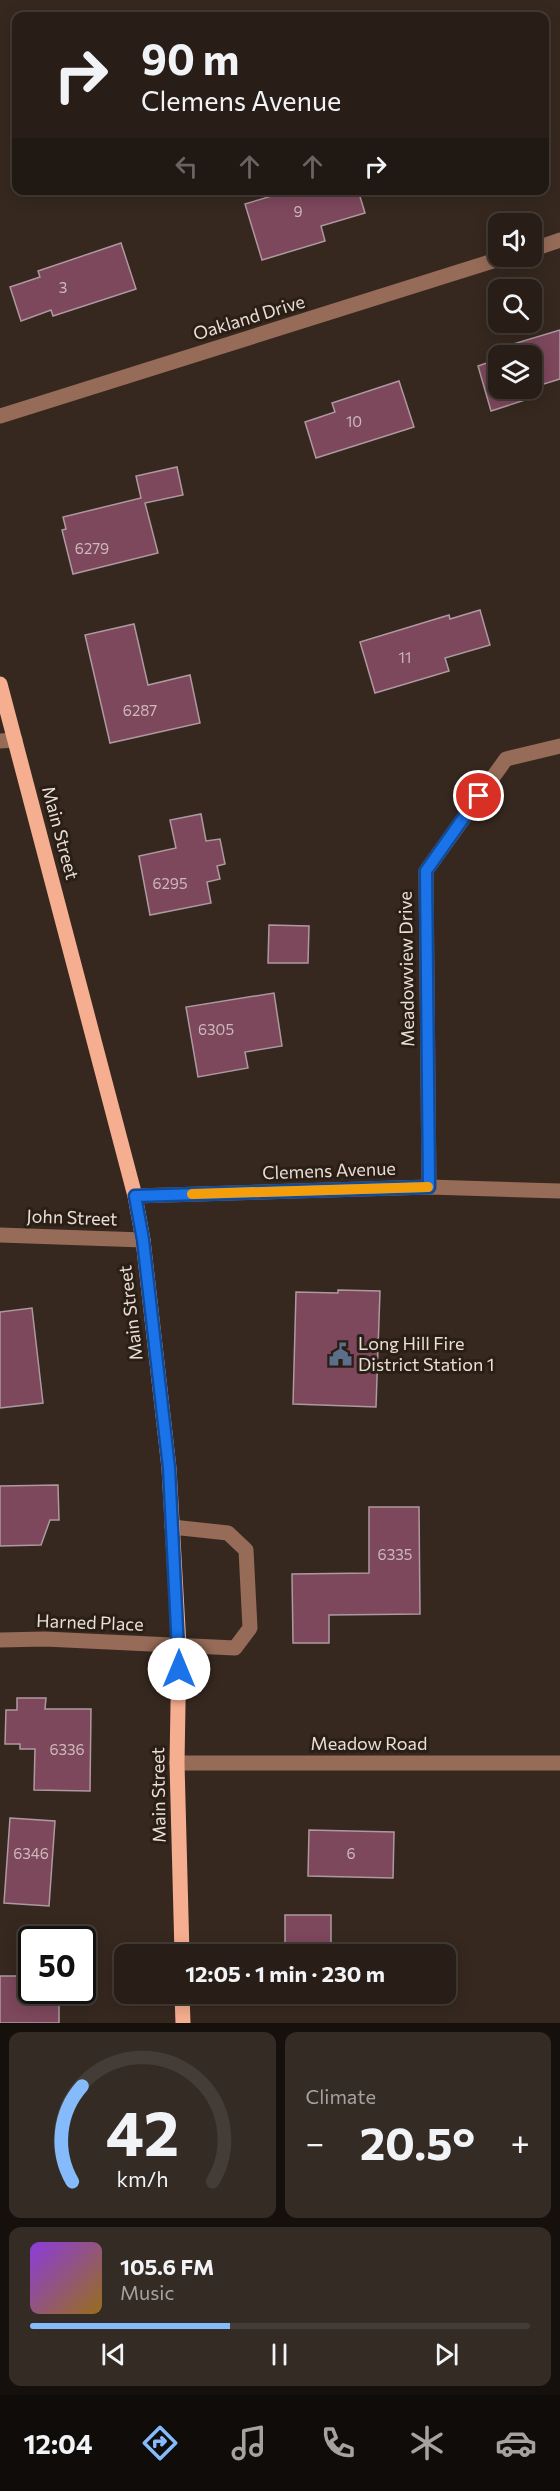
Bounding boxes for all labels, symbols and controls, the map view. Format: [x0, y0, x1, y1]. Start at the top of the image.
text: 90 m [141, 32, 240, 84]
icon: right [42, 36, 120, 114]
text: Clemens Avenue [141, 84, 341, 117]
icon: left [170, 150, 203, 183]
icon: ahead [233, 150, 266, 183]
icon: ahead [296, 150, 329, 183]
icon: right [359, 150, 392, 183]
house number: 9 [293, 202, 303, 220]
map controls [488, 213, 542, 399]
button: sound [488, 213, 542, 267]
house number: 3 [59, 278, 67, 296]
button: search [488, 279, 542, 333]
street label: Oakland Drive [190, 290, 307, 344]
button: layers [488, 345, 542, 399]
house number: 10 [346, 412, 362, 430]
house number: 6279 [75, 539, 109, 557]
house number: 11 [399, 648, 411, 666]
house number: 6287 [123, 701, 157, 719]
pin [453, 770, 504, 821]
icon: arrive [462, 779, 495, 812]
street label: Main Street [38, 784, 84, 882]
house number: 6295 [152, 874, 188, 892]
street label: Meadowview Drive [394, 891, 418, 1047]
house number: 6305 [198, 1020, 234, 1038]
street label: Clemens Avenue [262, 1157, 396, 1183]
street label: John Street [26, 1204, 118, 1230]
street label: Main Street [113, 1264, 147, 1362]
place label: Long Hill Fire District Station 1 [358, 1332, 494, 1375]
public building icon: Long Hill Fire District Station 1 [327, 1341, 353, 1367]
house number: 6335 [378, 1545, 412, 1563]
street label: Harned Place [36, 1609, 144, 1635]
position arrow [147, 1637, 211, 1701]
street label: Meadow Road [311, 1732, 427, 1754]
house number: 6336 [49, 1740, 85, 1758]
street label: Main Street [146, 1747, 170, 1843]
house number: 6346 [13, 1844, 49, 1862]
house number: 6 [346, 1844, 356, 1862]
speed limit sign: 50 [18, 1926, 96, 2004]
text: 12:05 · 1 min · 230 m [185, 1960, 385, 1987]
text: Climate [306, 2084, 376, 2108]
text: 42 [106, 2093, 179, 2169]
text: 20.5° [360, 2114, 475, 2169]
text: − [306, 2121, 324, 2162]
text: + [511, 2121, 530, 2162]
text: km/h [116, 2165, 168, 2191]
text: 105.6 FM [120, 2253, 214, 2280]
text: Music [120, 2280, 174, 2304]
icon: previous [97, 2338, 130, 2371]
icon: pause [263, 2338, 296, 2371]
icon: next [430, 2338, 463, 2371]
icon: directions [139, 2422, 181, 2464]
icon: music [228, 2422, 270, 2464]
icon: phone [317, 2422, 359, 2464]
icon: climate [406, 2422, 448, 2464]
icon: car [495, 2422, 537, 2464]
text: 12:04 [23, 2427, 93, 2460]

